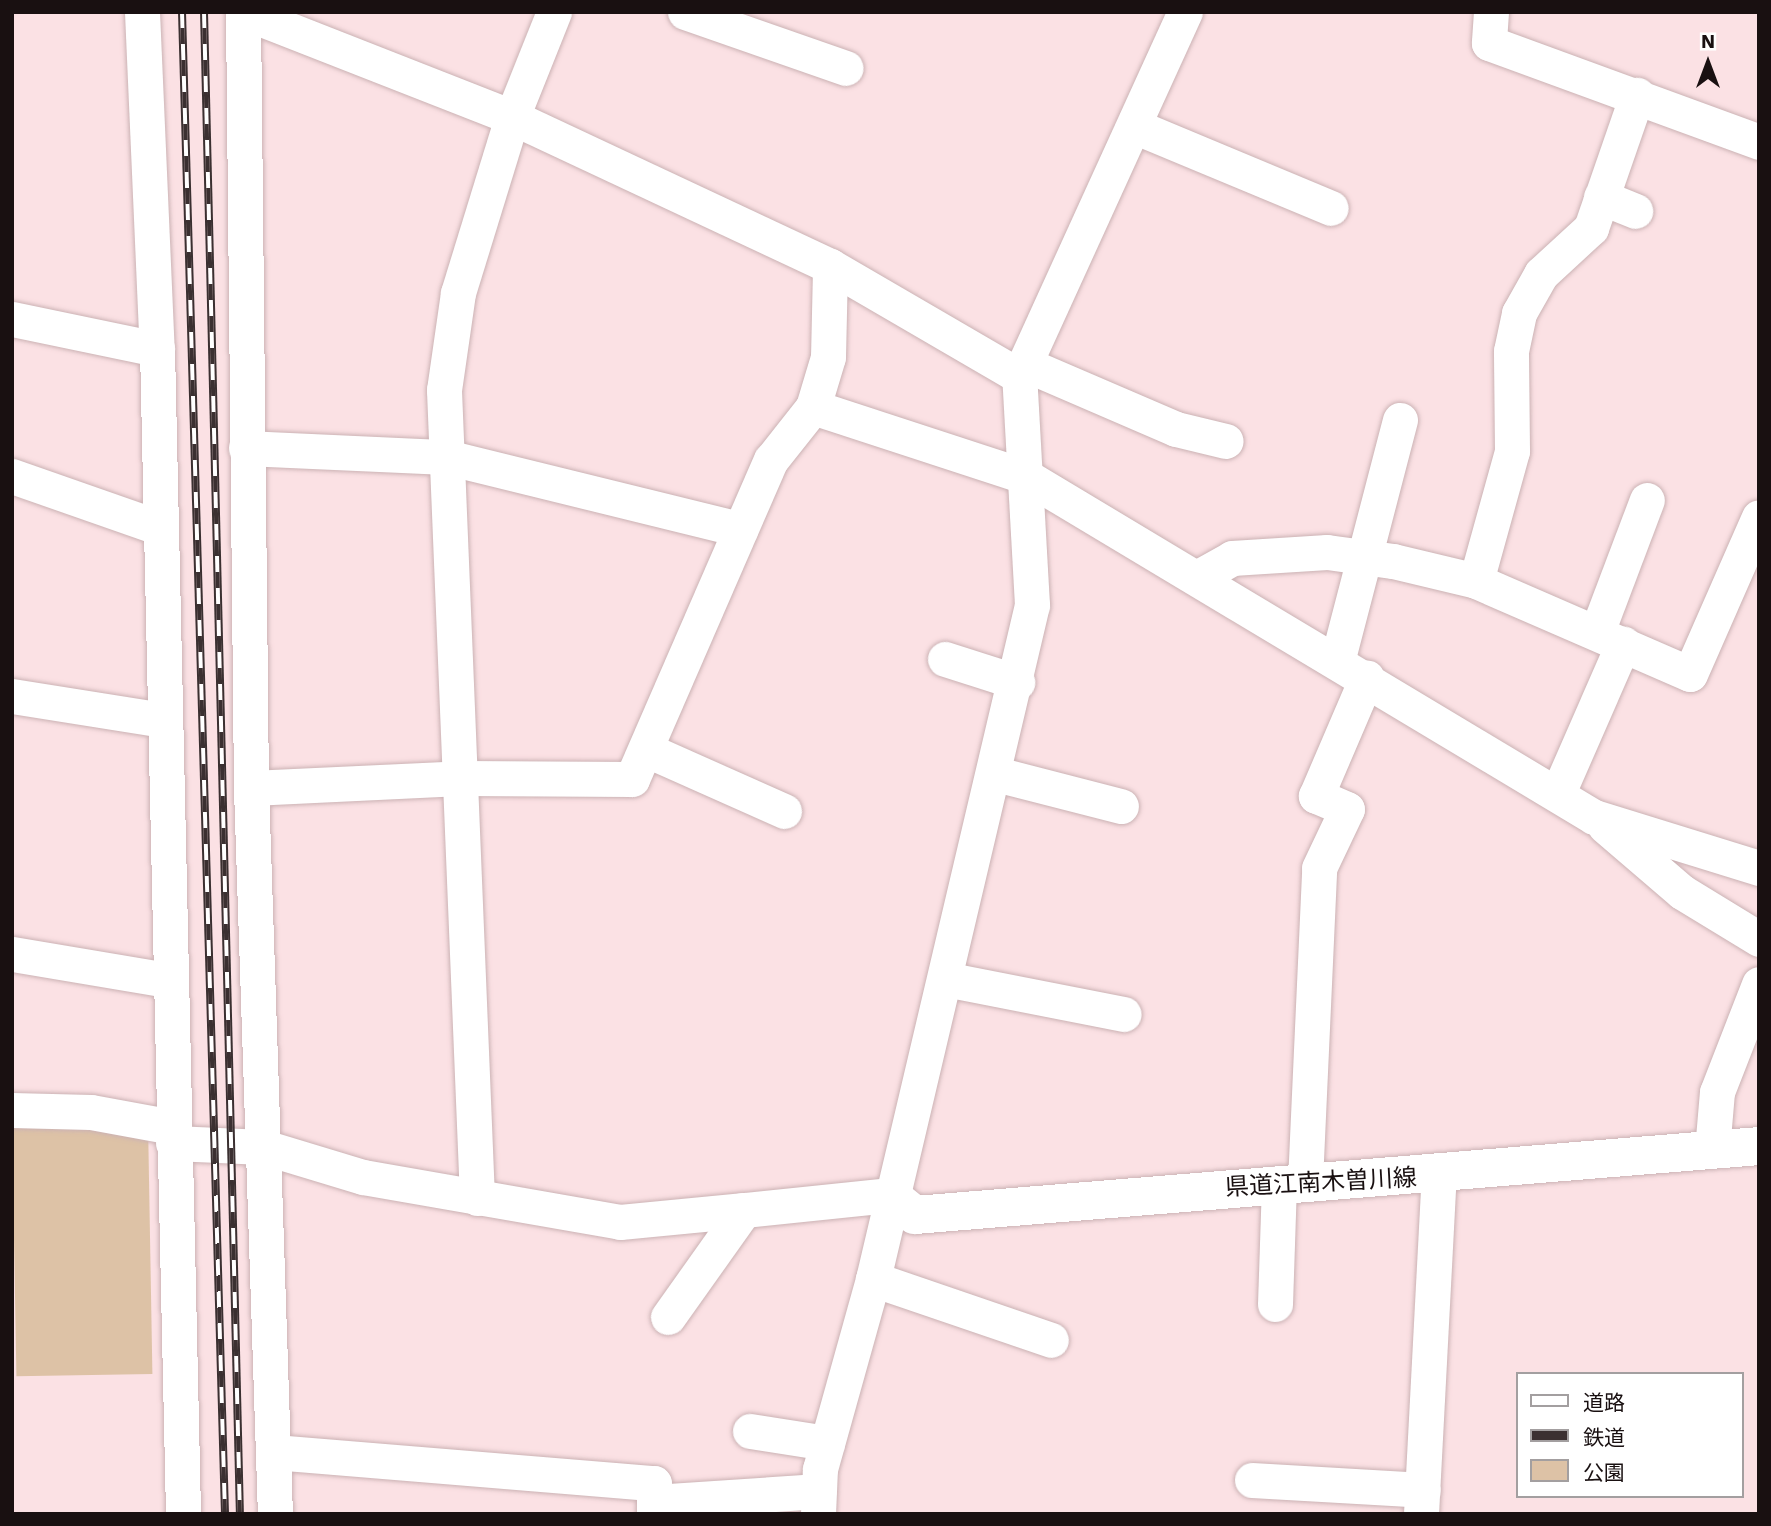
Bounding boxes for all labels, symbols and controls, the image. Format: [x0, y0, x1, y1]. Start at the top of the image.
north arrow [1673, 28, 1743, 98]
text: N [1701, 30, 1715, 53]
street label: 県道江南木曽川線 [1224, 1164, 1418, 1202]
legend [1516, 1372, 1743, 1498]
text: 道路 [1583, 1390, 1625, 1415]
text: 鉄道 [1583, 1425, 1625, 1450]
text: 公園 [1583, 1460, 1625, 1485]

